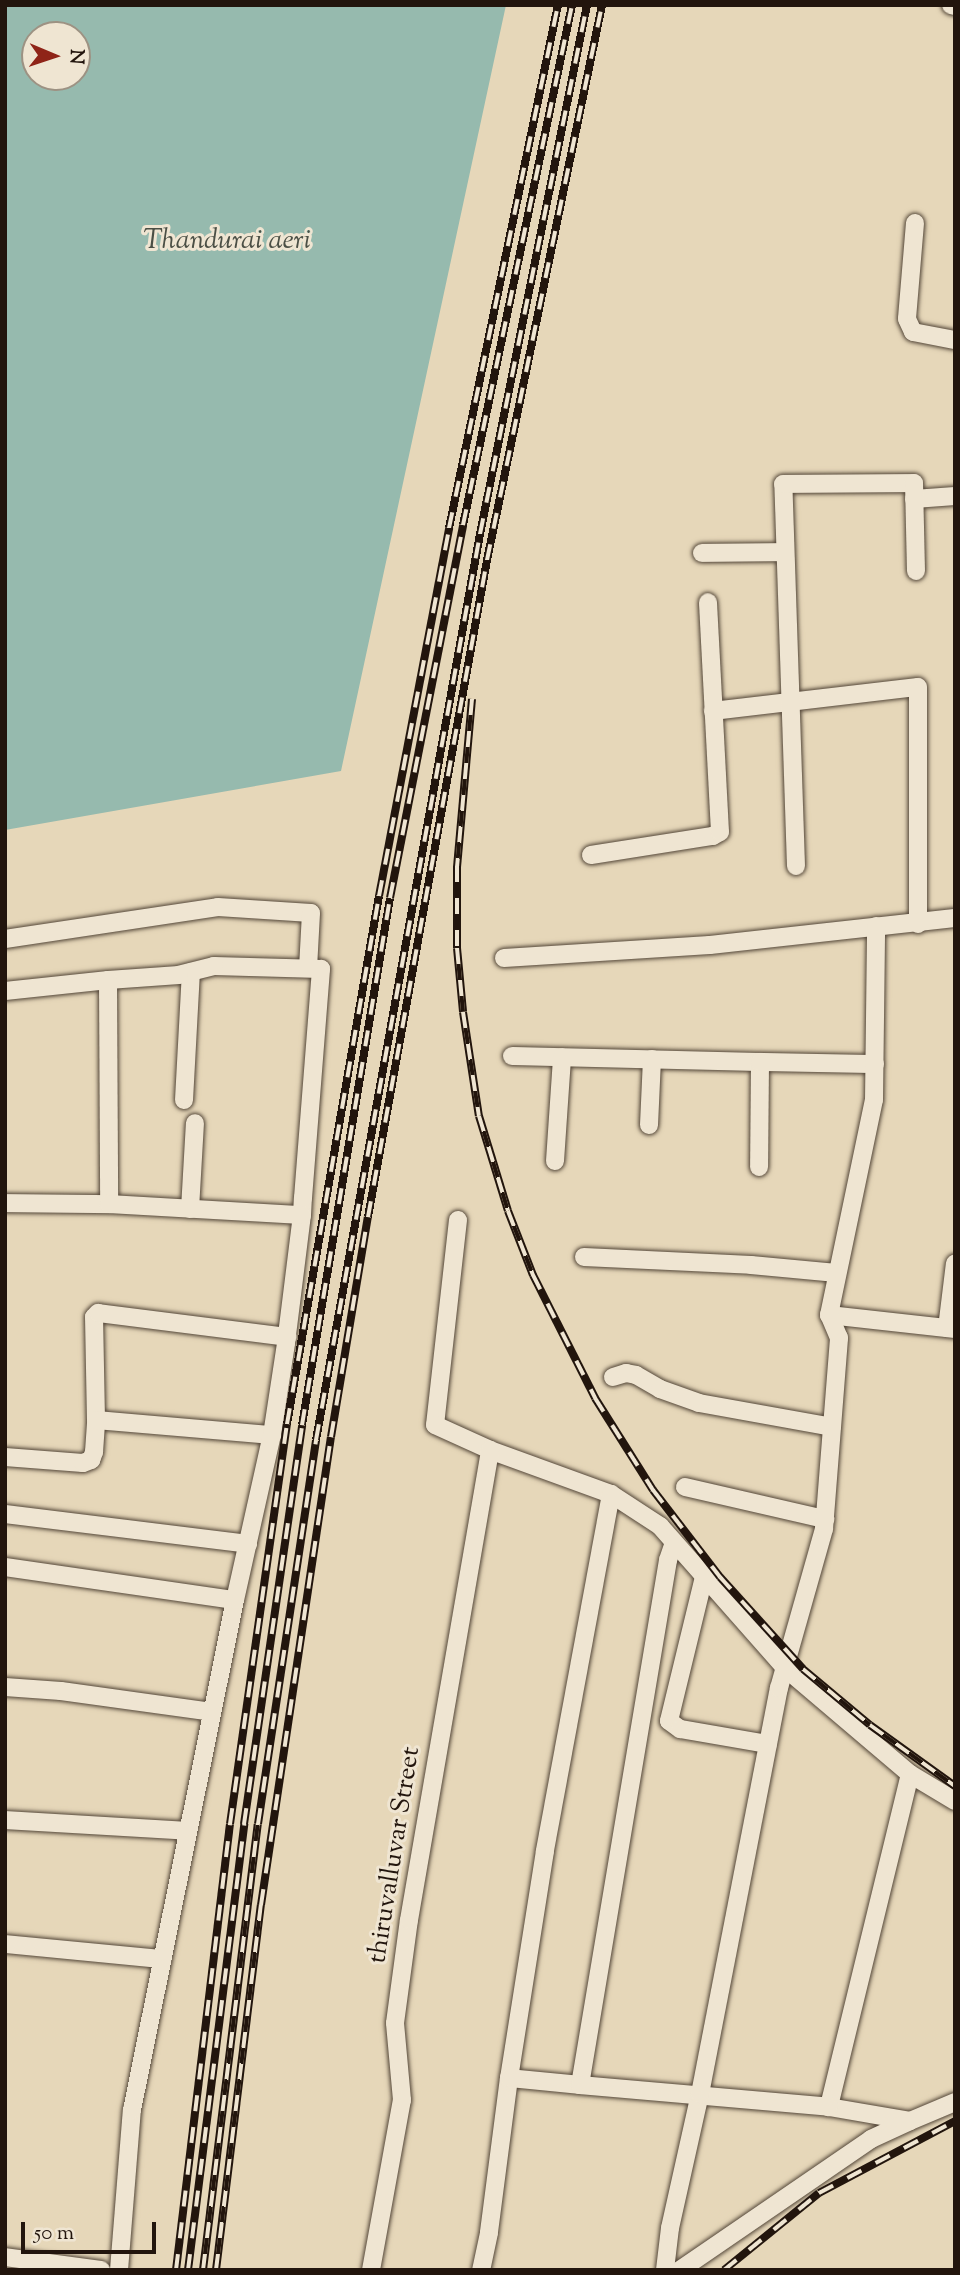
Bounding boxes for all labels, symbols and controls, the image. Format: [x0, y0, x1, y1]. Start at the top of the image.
north arrow [21, 21, 91, 91]
text: N [62, 49, 89, 65]
water label: Thandurai aeri [143, 224, 311, 258]
street label: thiruvalluvar Street [362, 1745, 428, 1965]
scale bar [24, 2208, 159, 2252]
text: 50 m [34, 2219, 74, 2249]

